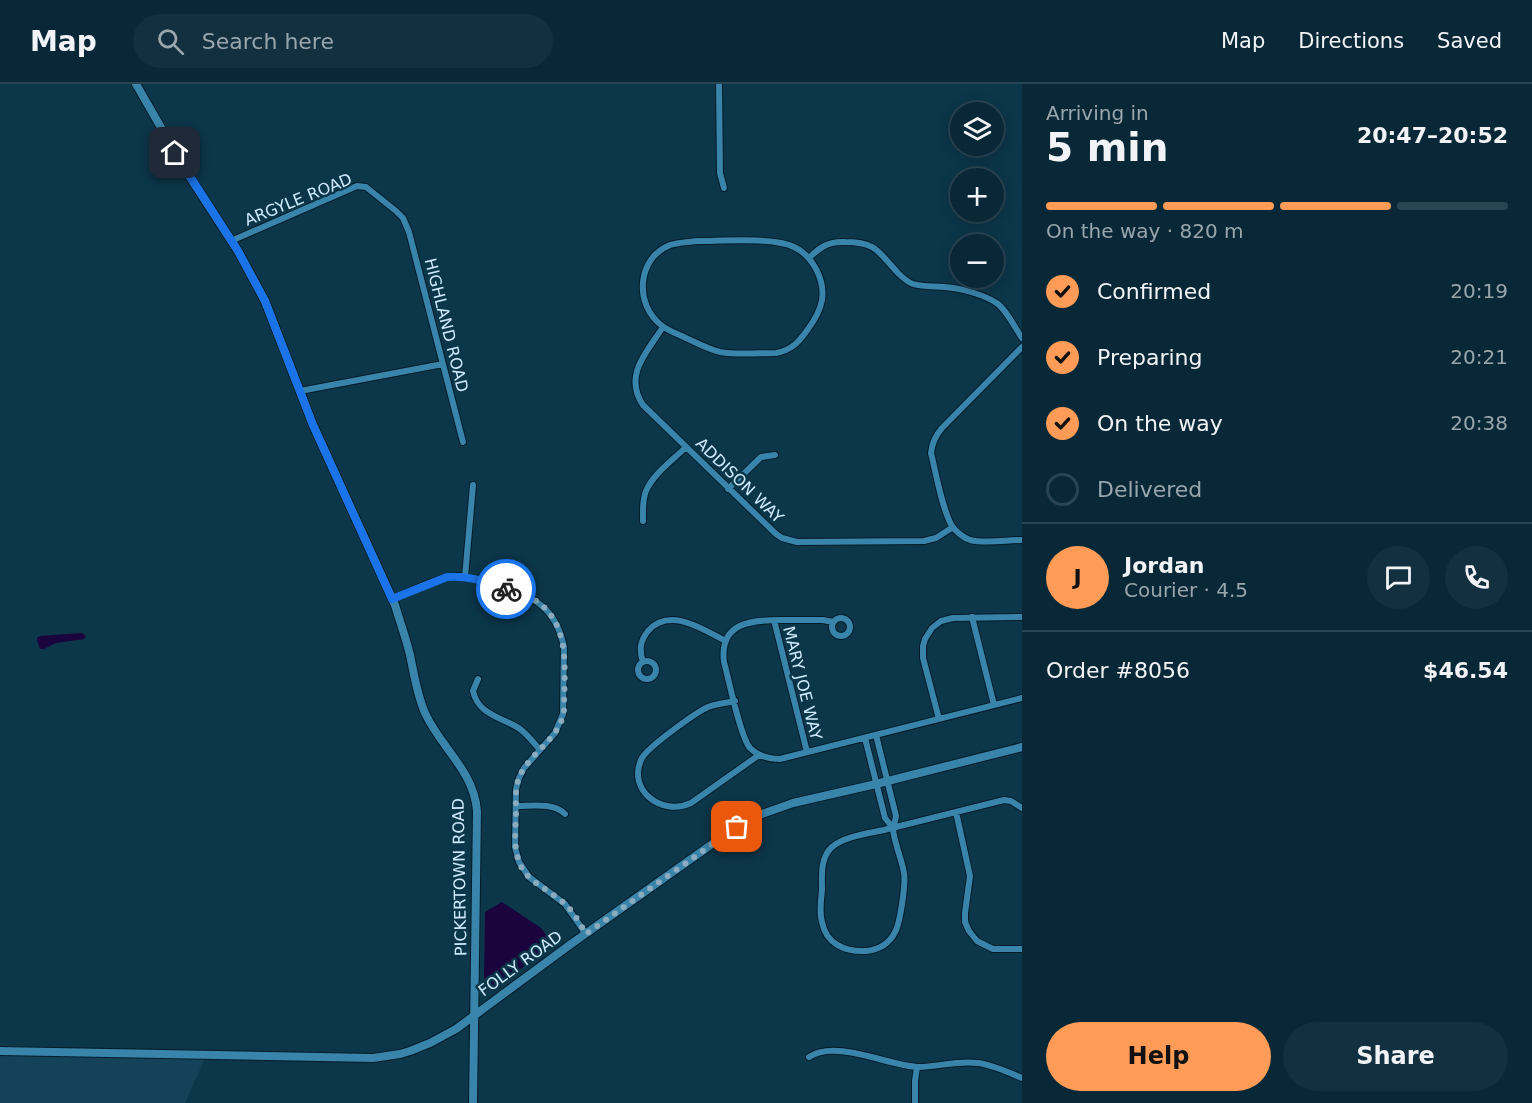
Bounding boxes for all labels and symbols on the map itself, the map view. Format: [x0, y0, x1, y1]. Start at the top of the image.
pin [149, 127, 200, 178]
street label: ARGYLE ROAD [242, 169, 355, 230]
street label: HIGHLAND ROAD [421, 256, 472, 394]
street label: ADDISON WAY [692, 434, 788, 527]
courier [476, 559, 536, 619]
street label: MARY JOE WAY [779, 624, 826, 742]
street label: PICKERTOWN ROAD [449, 798, 470, 956]
pin [711, 801, 762, 852]
street label: FOLLY ROAD [475, 927, 566, 1000]

